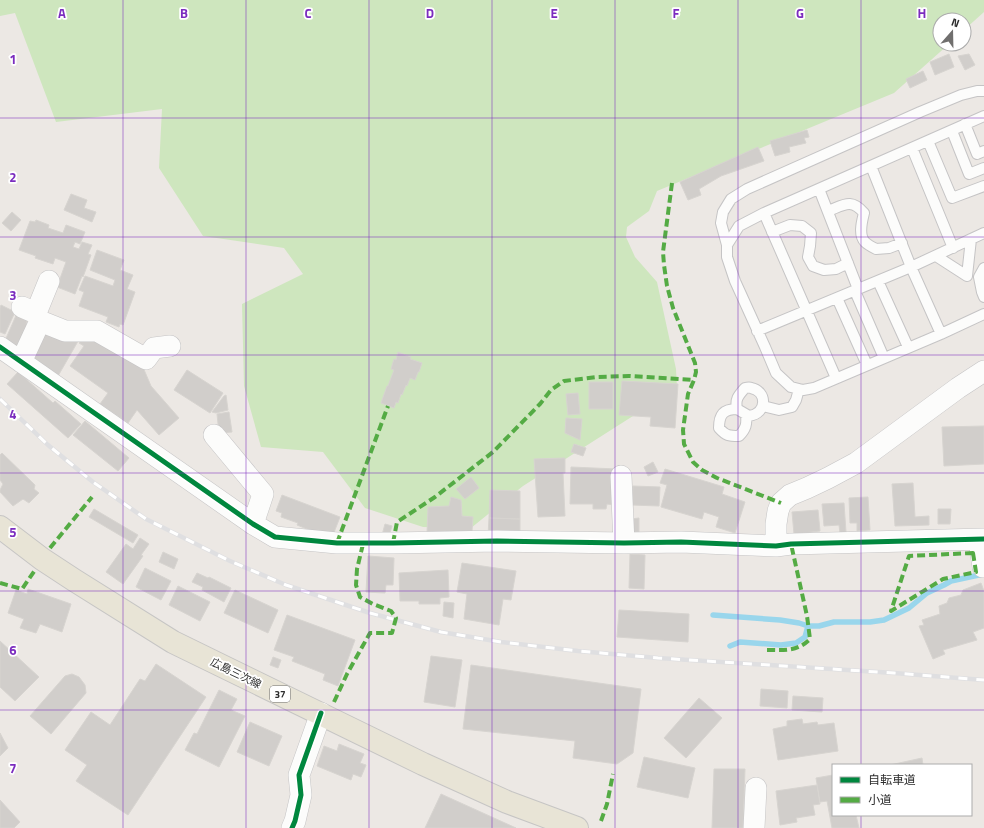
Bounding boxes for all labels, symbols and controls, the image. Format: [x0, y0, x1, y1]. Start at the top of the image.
text: A [58, 3, 66, 23]
text: B [180, 3, 188, 23]
text: C [304, 3, 312, 23]
text: D [426, 3, 434, 23]
text: E [550, 3, 558, 23]
text: F [673, 3, 680, 23]
text: G [796, 3, 804, 23]
text: H [918, 3, 926, 23]
north arrow [932, 12, 972, 52]
text: N [949, 14, 962, 31]
text: 1 [9, 49, 17, 69]
text: 2 [9, 167, 17, 187]
text: 3 [9, 285, 17, 305]
text: 4 [9, 404, 17, 424]
text: 5 [9, 522, 17, 542]
text: 6 [9, 640, 17, 660]
street label: 広島三次線 [208, 654, 264, 692]
road number: 37 [270, 686, 290, 702]
text: 7 [9, 758, 17, 778]
legend [832, 764, 972, 816]
text: 自転車道 [868, 770, 916, 789]
text: 小道 [868, 790, 892, 809]

